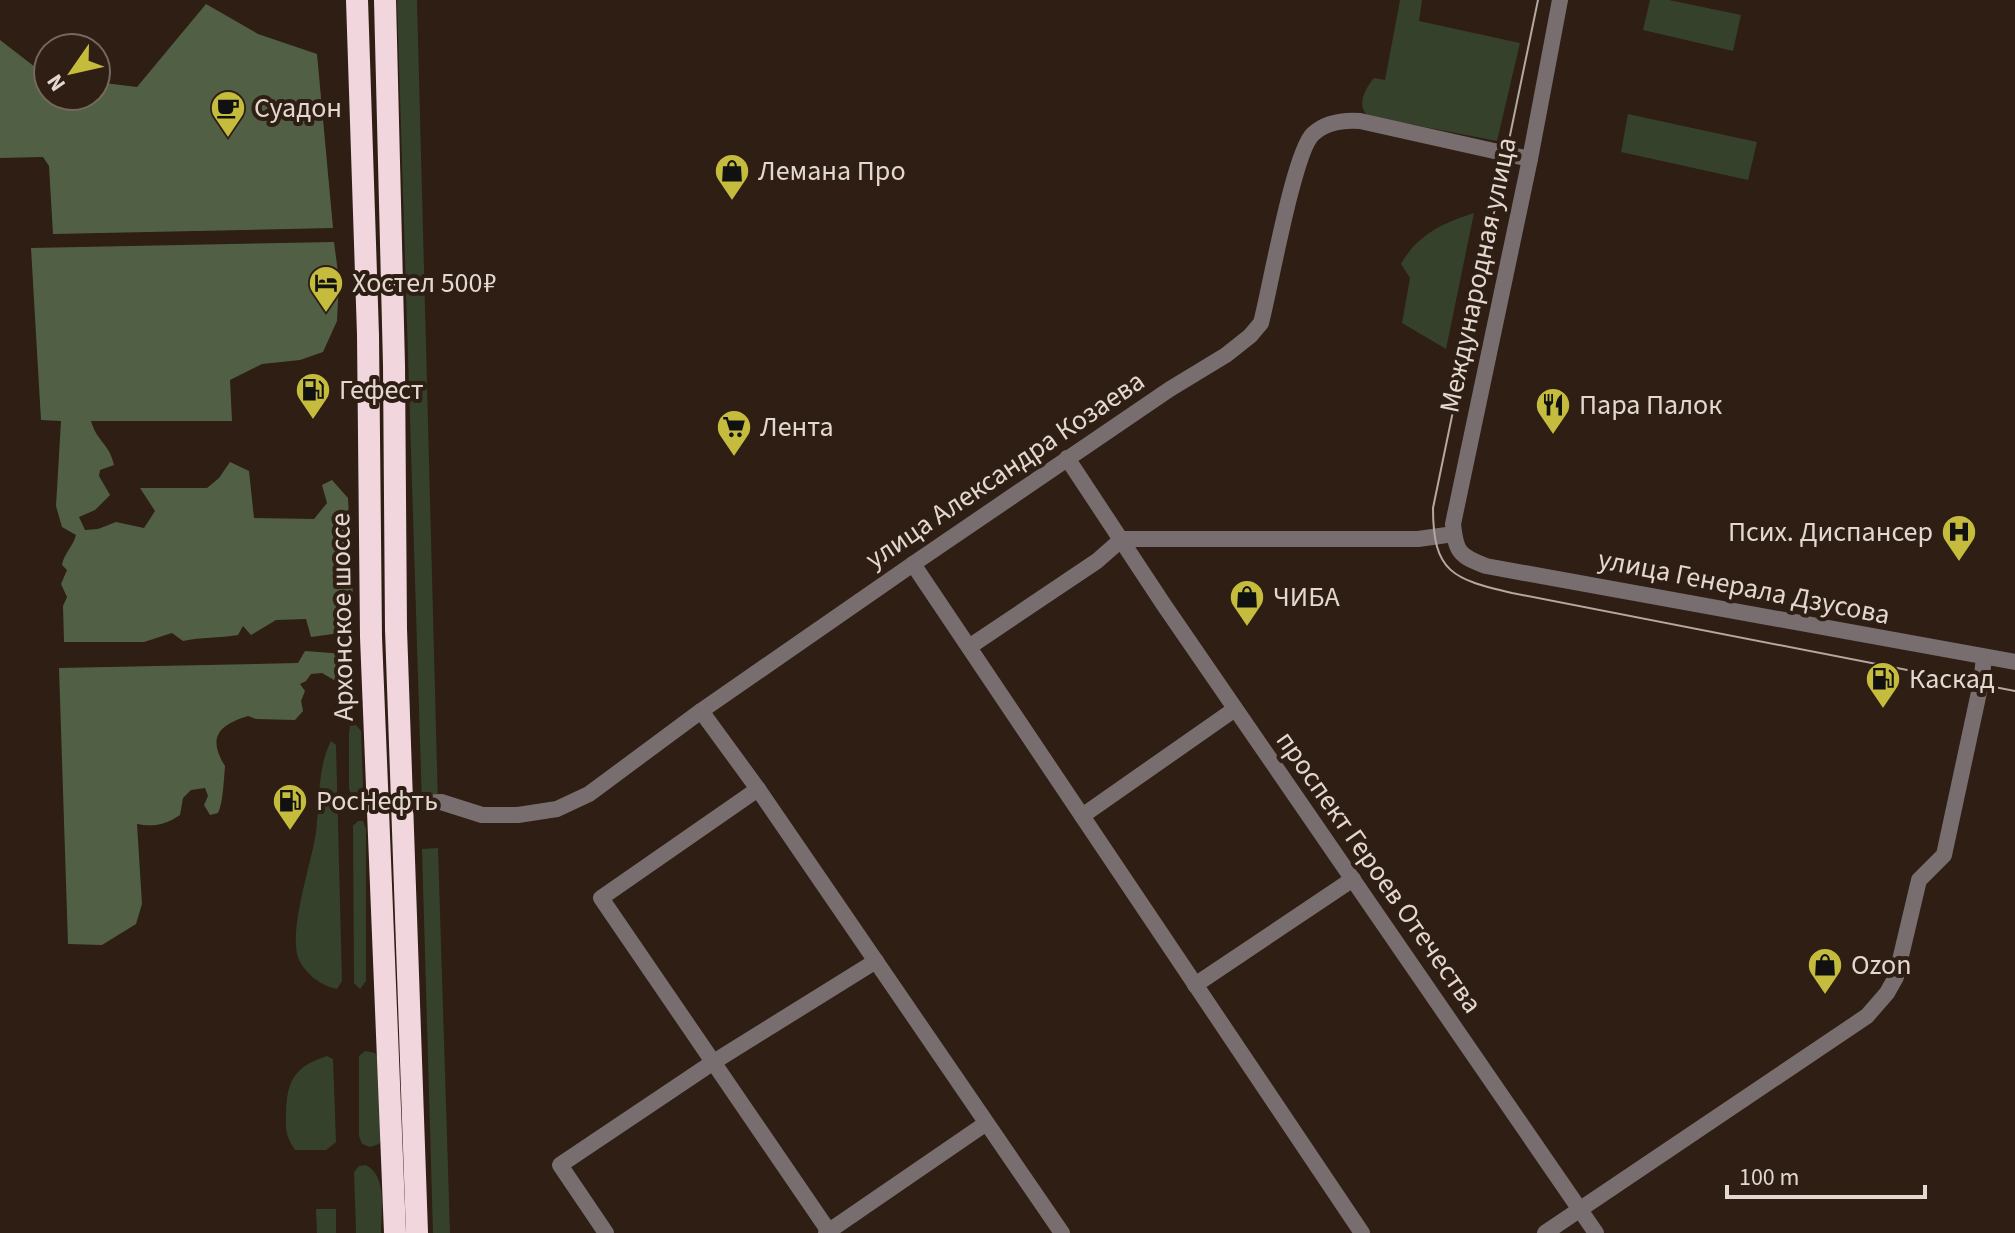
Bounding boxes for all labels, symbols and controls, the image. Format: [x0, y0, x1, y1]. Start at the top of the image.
north arrow [32, 32, 112, 112]
text: N [39, 68, 74, 98]
place label: Суадон [254, 88, 342, 128]
cafe icon: Суадон [209, 89, 247, 139]
street label: Международная улица [1429, 134, 1527, 416]
place label: Лемана Про [758, 151, 906, 191]
shop icon: Лемана Про [713, 152, 751, 202]
place label: Хостел 500₽ [352, 263, 496, 303]
hotel icon: Хостел 500₽ [307, 264, 345, 314]
street label: улица Александра Козаева [857, 361, 1153, 579]
place label: Гефест [339, 370, 424, 410]
fuel station icon: Гефест [294, 371, 332, 421]
place label: Пара Палок [1579, 385, 1722, 425]
restaurant icon: Пара Палок [1534, 386, 1572, 436]
place label: Лента [760, 407, 834, 447]
supermarket icon: Лента [715, 408, 753, 458]
street label: Архонское шоссе [320, 512, 364, 722]
place label: Псих. Диспансер [1728, 512, 1933, 552]
hospital icon: Псих. Диспансер [1940, 513, 1978, 563]
street label: улица Генерала Дзусова [1595, 539, 1893, 635]
place label: ЧИБА [1273, 577, 1340, 617]
shop icon: ЧИБА [1228, 578, 1266, 628]
place label: Каскад [1909, 659, 1995, 699]
fuel station icon: Каскад [1864, 660, 1902, 710]
street label: проспект Героев Отечества [1266, 723, 1492, 1021]
place label: РосНефть [316, 781, 438, 821]
fuel station icon: РосНефть [271, 782, 309, 832]
place label: Ozon [1851, 945, 1912, 985]
shop icon: Ozon [1806, 946, 1844, 996]
scale bar [1727, 1149, 1925, 1199]
text: 100 m [1739, 1160, 1799, 1195]

